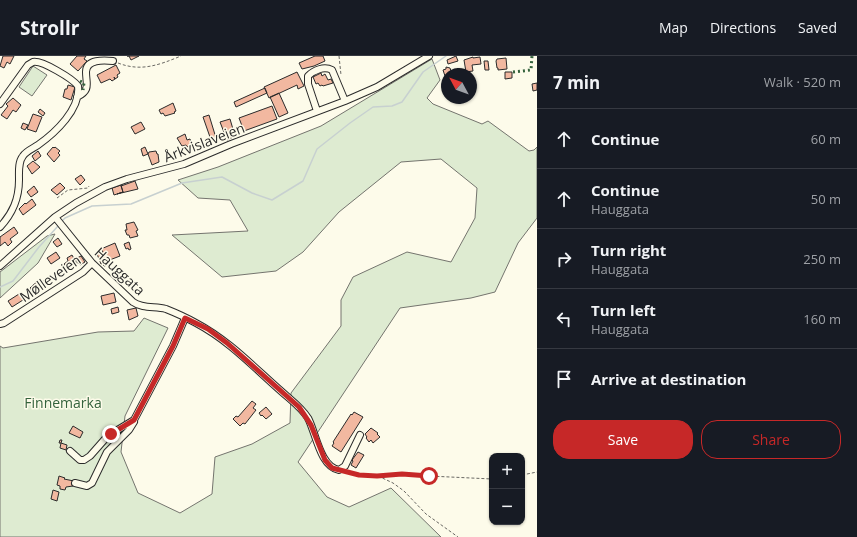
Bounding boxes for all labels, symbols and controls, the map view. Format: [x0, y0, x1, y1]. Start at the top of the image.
text: Strollr [20, 15, 79, 41]
text: Map [659, 18, 688, 37]
text: Directions [710, 18, 776, 37]
text: Saved [798, 18, 837, 37]
north arrow [441, 68, 477, 104]
text: 7 min [553, 71, 600, 94]
text: Walk · 520 m [764, 73, 841, 91]
street label: Årkvislaveien [161, 118, 247, 166]
icon: ahead [553, 128, 575, 150]
text: Continue [591, 129, 659, 149]
text: 60 m [811, 130, 841, 148]
text: Continue [591, 180, 659, 200]
icon: ahead [553, 188, 575, 210]
text: 50 m [811, 190, 841, 208]
text: Hauggata [591, 200, 649, 218]
text: Turn right [591, 240, 666, 260]
street label: Hauggata [91, 243, 149, 299]
icon: right [553, 248, 575, 270]
street label: Mølleveien [16, 250, 84, 306]
text: 250 m [803, 250, 841, 268]
text: Hauggata [591, 260, 649, 278]
text: Turn left [591, 300, 656, 320]
icon: left [553, 308, 575, 330]
text: 160 m [803, 310, 841, 328]
text: Hauggata [591, 320, 649, 338]
icon: arrive [553, 368, 575, 390]
text: Arrive at destination [591, 369, 746, 389]
park label: Finnemarka [24, 393, 102, 412]
button: Save [553, 420, 693, 459]
button: Share [701, 420, 841, 459]
route end [102, 425, 120, 443]
map controls [489, 453, 525, 525]
button: + [489, 453, 525, 489]
route start [420, 467, 438, 485]
button: − [489, 489, 525, 525]

